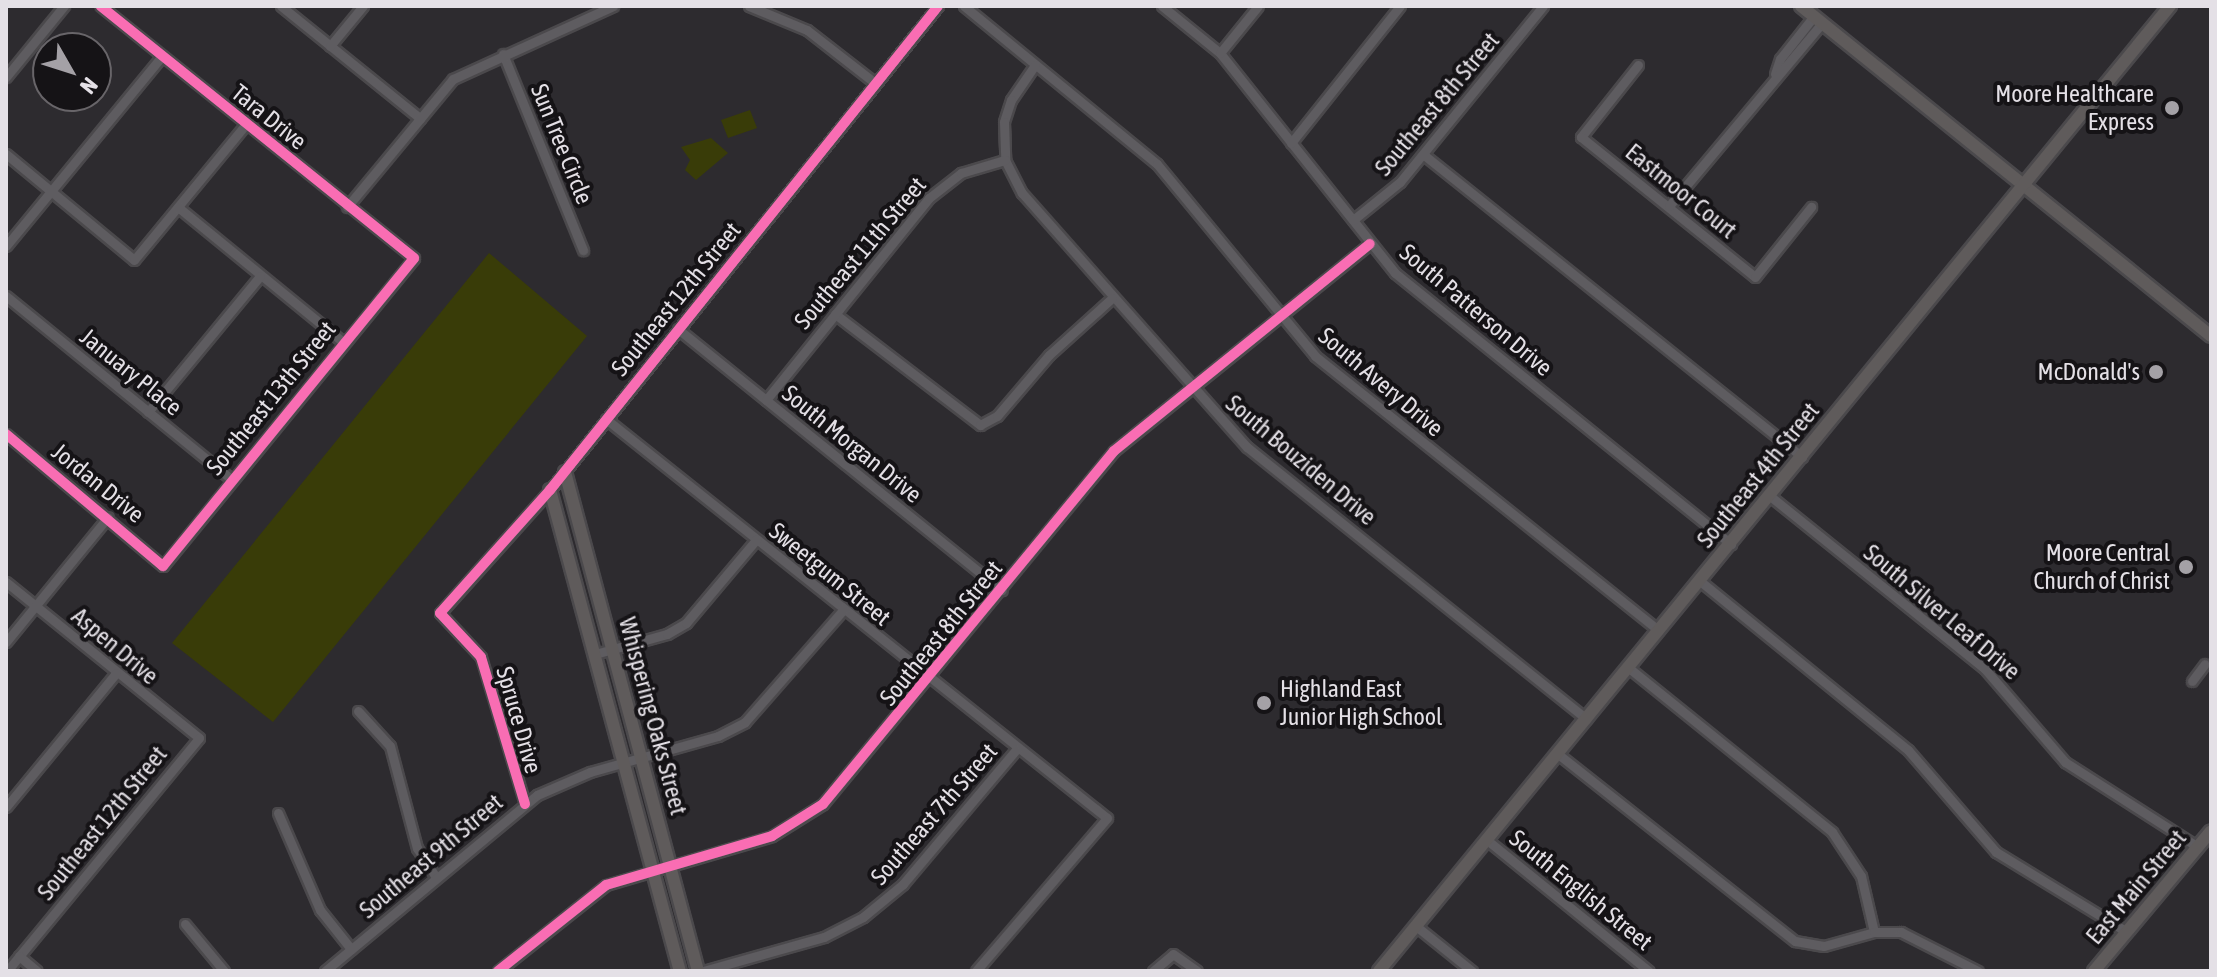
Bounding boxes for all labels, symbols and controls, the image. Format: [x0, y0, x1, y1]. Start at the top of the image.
street label: Southeast 8th Street [1369, 27, 1505, 181]
north arrow [32, 32, 112, 112]
text: N [75, 73, 103, 99]
street label: Tara Drive [226, 78, 312, 156]
street label: Sun Tree Circle [525, 80, 599, 208]
place label: Moore Healthcare Express [1995, 80, 2154, 136]
marker: Moore Healthcare Express [2161, 97, 2183, 119]
street label: Eastmoor Court [1620, 138, 1742, 244]
street label: Southeast 11th Street [788, 171, 932, 335]
street label: Southeast 12th Street [605, 216, 747, 382]
street label: South Patterson Drive [1394, 238, 1558, 382]
street label: Southeast 13th Street [200, 315, 342, 481]
street label: South Avery Drive [1313, 321, 1449, 443]
street label: January Place [74, 322, 188, 422]
place label: McDonald's [2038, 358, 2140, 386]
marker: McDonald's [2147, 363, 2165, 381]
street label: South Morgan Drive [776, 379, 928, 509]
street label: South Bouziden Drive [1220, 389, 1382, 531]
street label: Southeast 4th Street [1691, 397, 1825, 553]
street label: Jordan Drive [46, 437, 150, 529]
street label: Sweetgum Street [764, 516, 896, 632]
street label: South Silver Leaf Drive [1858, 538, 2026, 686]
place label: Moore Central Church of Christ [2033, 539, 2170, 595]
street label: Southeast 8th Street [874, 555, 1008, 711]
marker: Moore Central Church of Christ [2177, 558, 2195, 576]
street label: Aspen Drive [66, 602, 164, 690]
street label: Whispering Oaks Street [613, 614, 693, 818]
street label: Spruce Drive [490, 663, 548, 777]
place label: Highland East Junior High School [1280, 675, 1442, 731]
marker: Highland East Junior High School [1255, 694, 1273, 712]
street label: Southeast 7th Street [865, 737, 1003, 891]
street label: Southeast 12th Street [31, 740, 173, 906]
street label: Southeast 9th Street [354, 788, 508, 924]
street label: South English Street [1504, 824, 1658, 956]
street label: East Main Street [2080, 824, 2192, 950]

